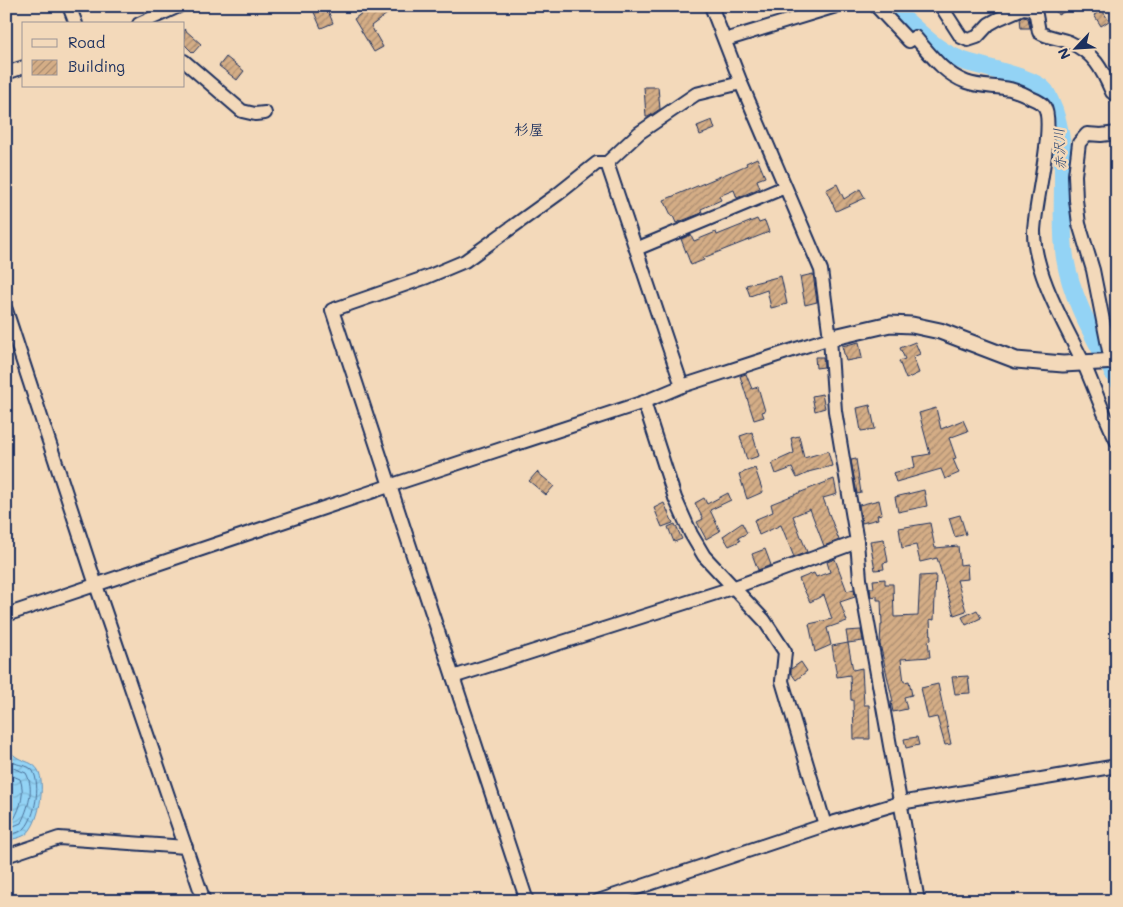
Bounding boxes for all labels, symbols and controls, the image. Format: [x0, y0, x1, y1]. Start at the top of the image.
legend [22, 22, 185, 88]
north arrow [1050, 22, 1100, 72]
text: Road [68, 32, 105, 52]
text: N [1053, 45, 1075, 63]
text: Building [68, 56, 125, 76]
district label: 杉屋 [514, 119, 544, 139]
water label: 赤沢川 [1048, 128, 1070, 170]

